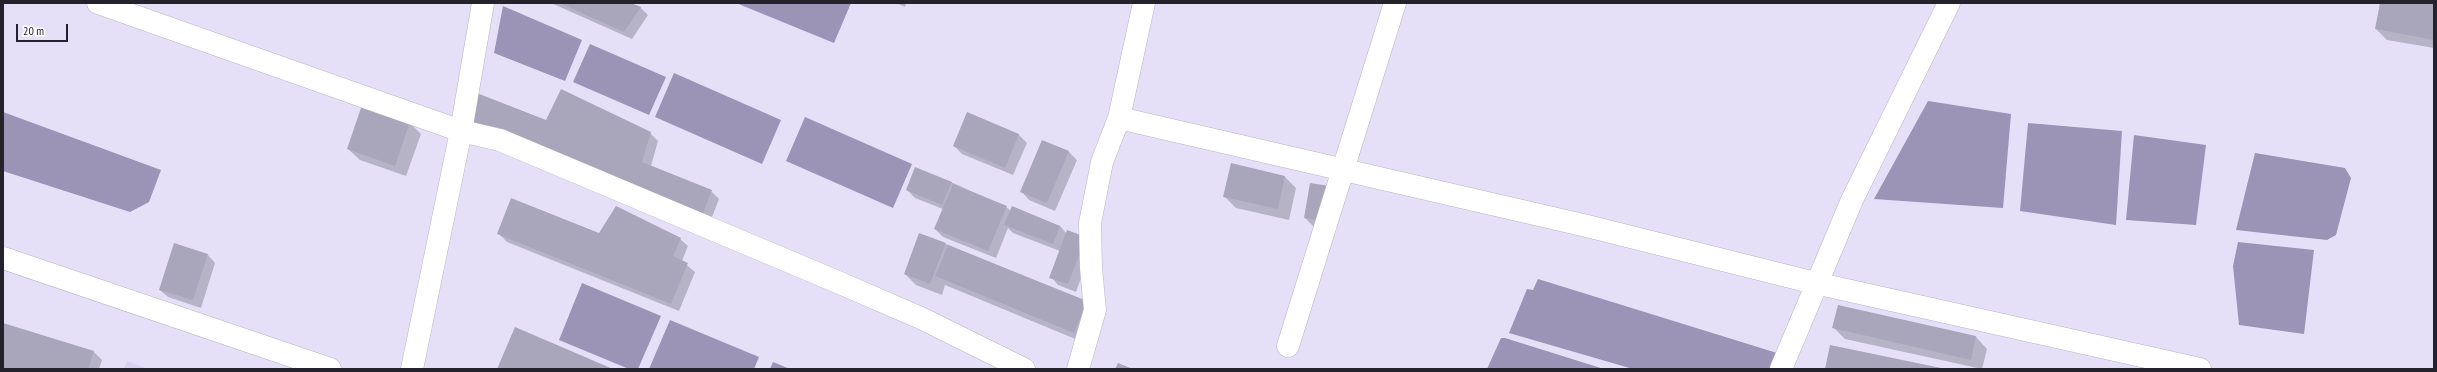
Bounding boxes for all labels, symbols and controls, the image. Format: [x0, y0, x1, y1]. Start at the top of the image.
scale bar [18, 16, 70, 42]
text: 20 m [23, 23, 44, 38]

